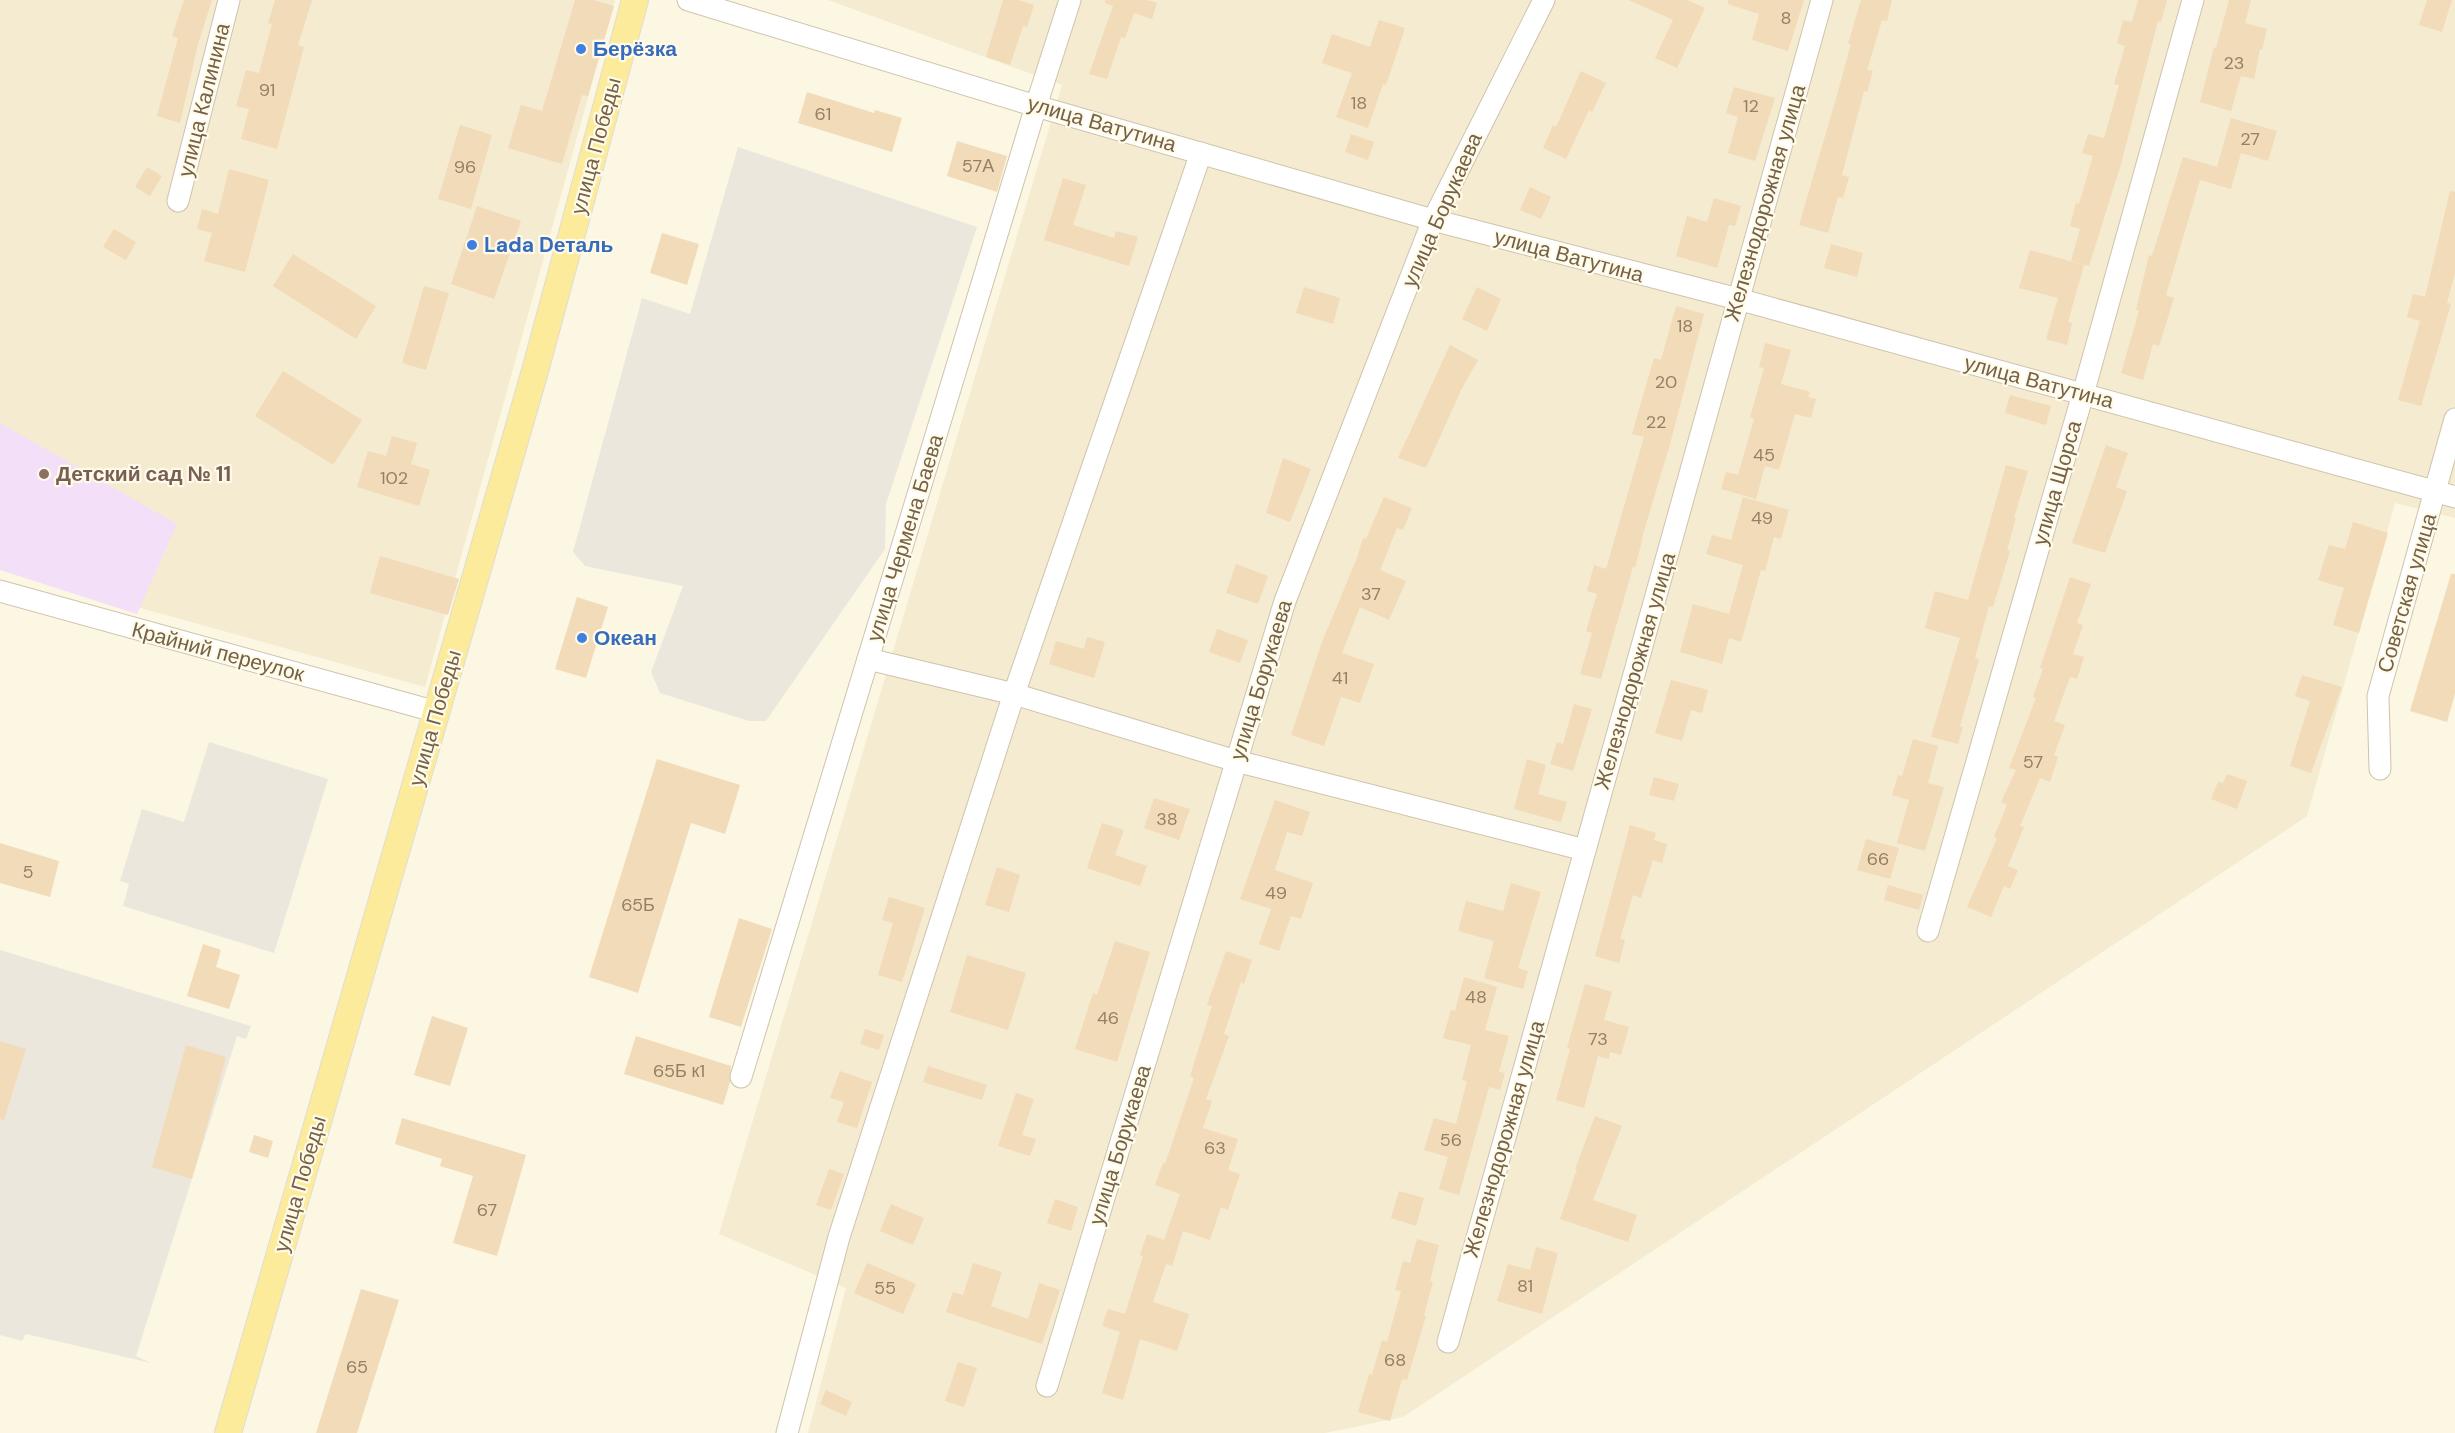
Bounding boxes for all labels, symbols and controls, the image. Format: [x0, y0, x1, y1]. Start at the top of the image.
house number: 8 [1781, 6, 1791, 30]
street label: улица Калинина [171, 20, 237, 180]
place label: Берёзка [593, 35, 677, 63]
marker: Берёзка [574, 42, 588, 56]
house number: 23 [2223, 51, 2245, 75]
street label: улица Победы [564, 75, 628, 217]
house number: 91 [259, 78, 275, 102]
street label: Железнодорожная улица [1718, 81, 1812, 325]
street label: улица Ватутина [1024, 89, 1180, 159]
house number: 18 [1351, 91, 1367, 115]
house number: 12 [1743, 94, 1759, 118]
house number: 61 [815, 102, 831, 126]
house number: 27 [2240, 127, 2260, 151]
street label: улица Борукаева [1395, 128, 1489, 292]
house number: 57А [962, 154, 994, 178]
house number: 96 [454, 155, 476, 179]
street label: улица Ватутина [1491, 223, 1647, 289]
place label: Lada Dеталь [484, 231, 614, 259]
marker: Lada Dеталь [465, 238, 479, 252]
house number: 18 [1677, 314, 1693, 338]
street label: улица Ватутина [1961, 349, 2117, 415]
house number: 20 [1655, 370, 1677, 394]
house number: 22 [1646, 410, 1666, 434]
street label: улица Щорса [2026, 417, 2088, 549]
street label: улица Чермена Баева [860, 431, 950, 645]
house number: 45 [1753, 443, 1775, 467]
place label: Детский сад № 11 [56, 460, 231, 488]
house number: 102 [380, 466, 408, 490]
marker: Детский сад № 11 [37, 467, 51, 481]
house number: 49 [1751, 506, 1773, 530]
street label: Советская улица [2371, 510, 2443, 676]
street label: Железнодорожная улица [1588, 549, 1682, 793]
house number: 37 [1361, 582, 1381, 606]
street label: улица Борукаева [1223, 596, 1299, 764]
street label: Крайний переулок [129, 616, 308, 689]
place label: Океан [594, 624, 657, 652]
marker: Океан [575, 631, 589, 645]
street label: улица Победы [402, 647, 468, 789]
house number: 41 [1332, 666, 1348, 690]
house number: 57 [2023, 750, 2043, 774]
house number: 38 [1156, 807, 1178, 831]
house number: 66 [1867, 847, 1889, 871]
house number: 5 [23, 860, 33, 884]
house number: 49 [1265, 881, 1287, 905]
house number: 65Б [621, 893, 655, 917]
house number: 48 [1465, 985, 1487, 1009]
house number: 46 [1097, 1006, 1119, 1030]
street label: Железнодорожная улица [1457, 1017, 1551, 1261]
house number: 73 [1588, 1027, 1608, 1051]
house number: 65Б к1 [653, 1059, 705, 1083]
street label: улица Борукаева [1082, 1061, 1158, 1229]
street label: улица Победы [267, 1113, 333, 1255]
house number: 56 [1440, 1128, 1462, 1152]
house number: 63 [1204, 1136, 1226, 1160]
house number: 67 [477, 1198, 497, 1222]
house number: 81 [1517, 1274, 1533, 1298]
house number: 55 [874, 1276, 896, 1300]
house number: 68 [1384, 1348, 1406, 1372]
house number: 65 [346, 1355, 368, 1379]

